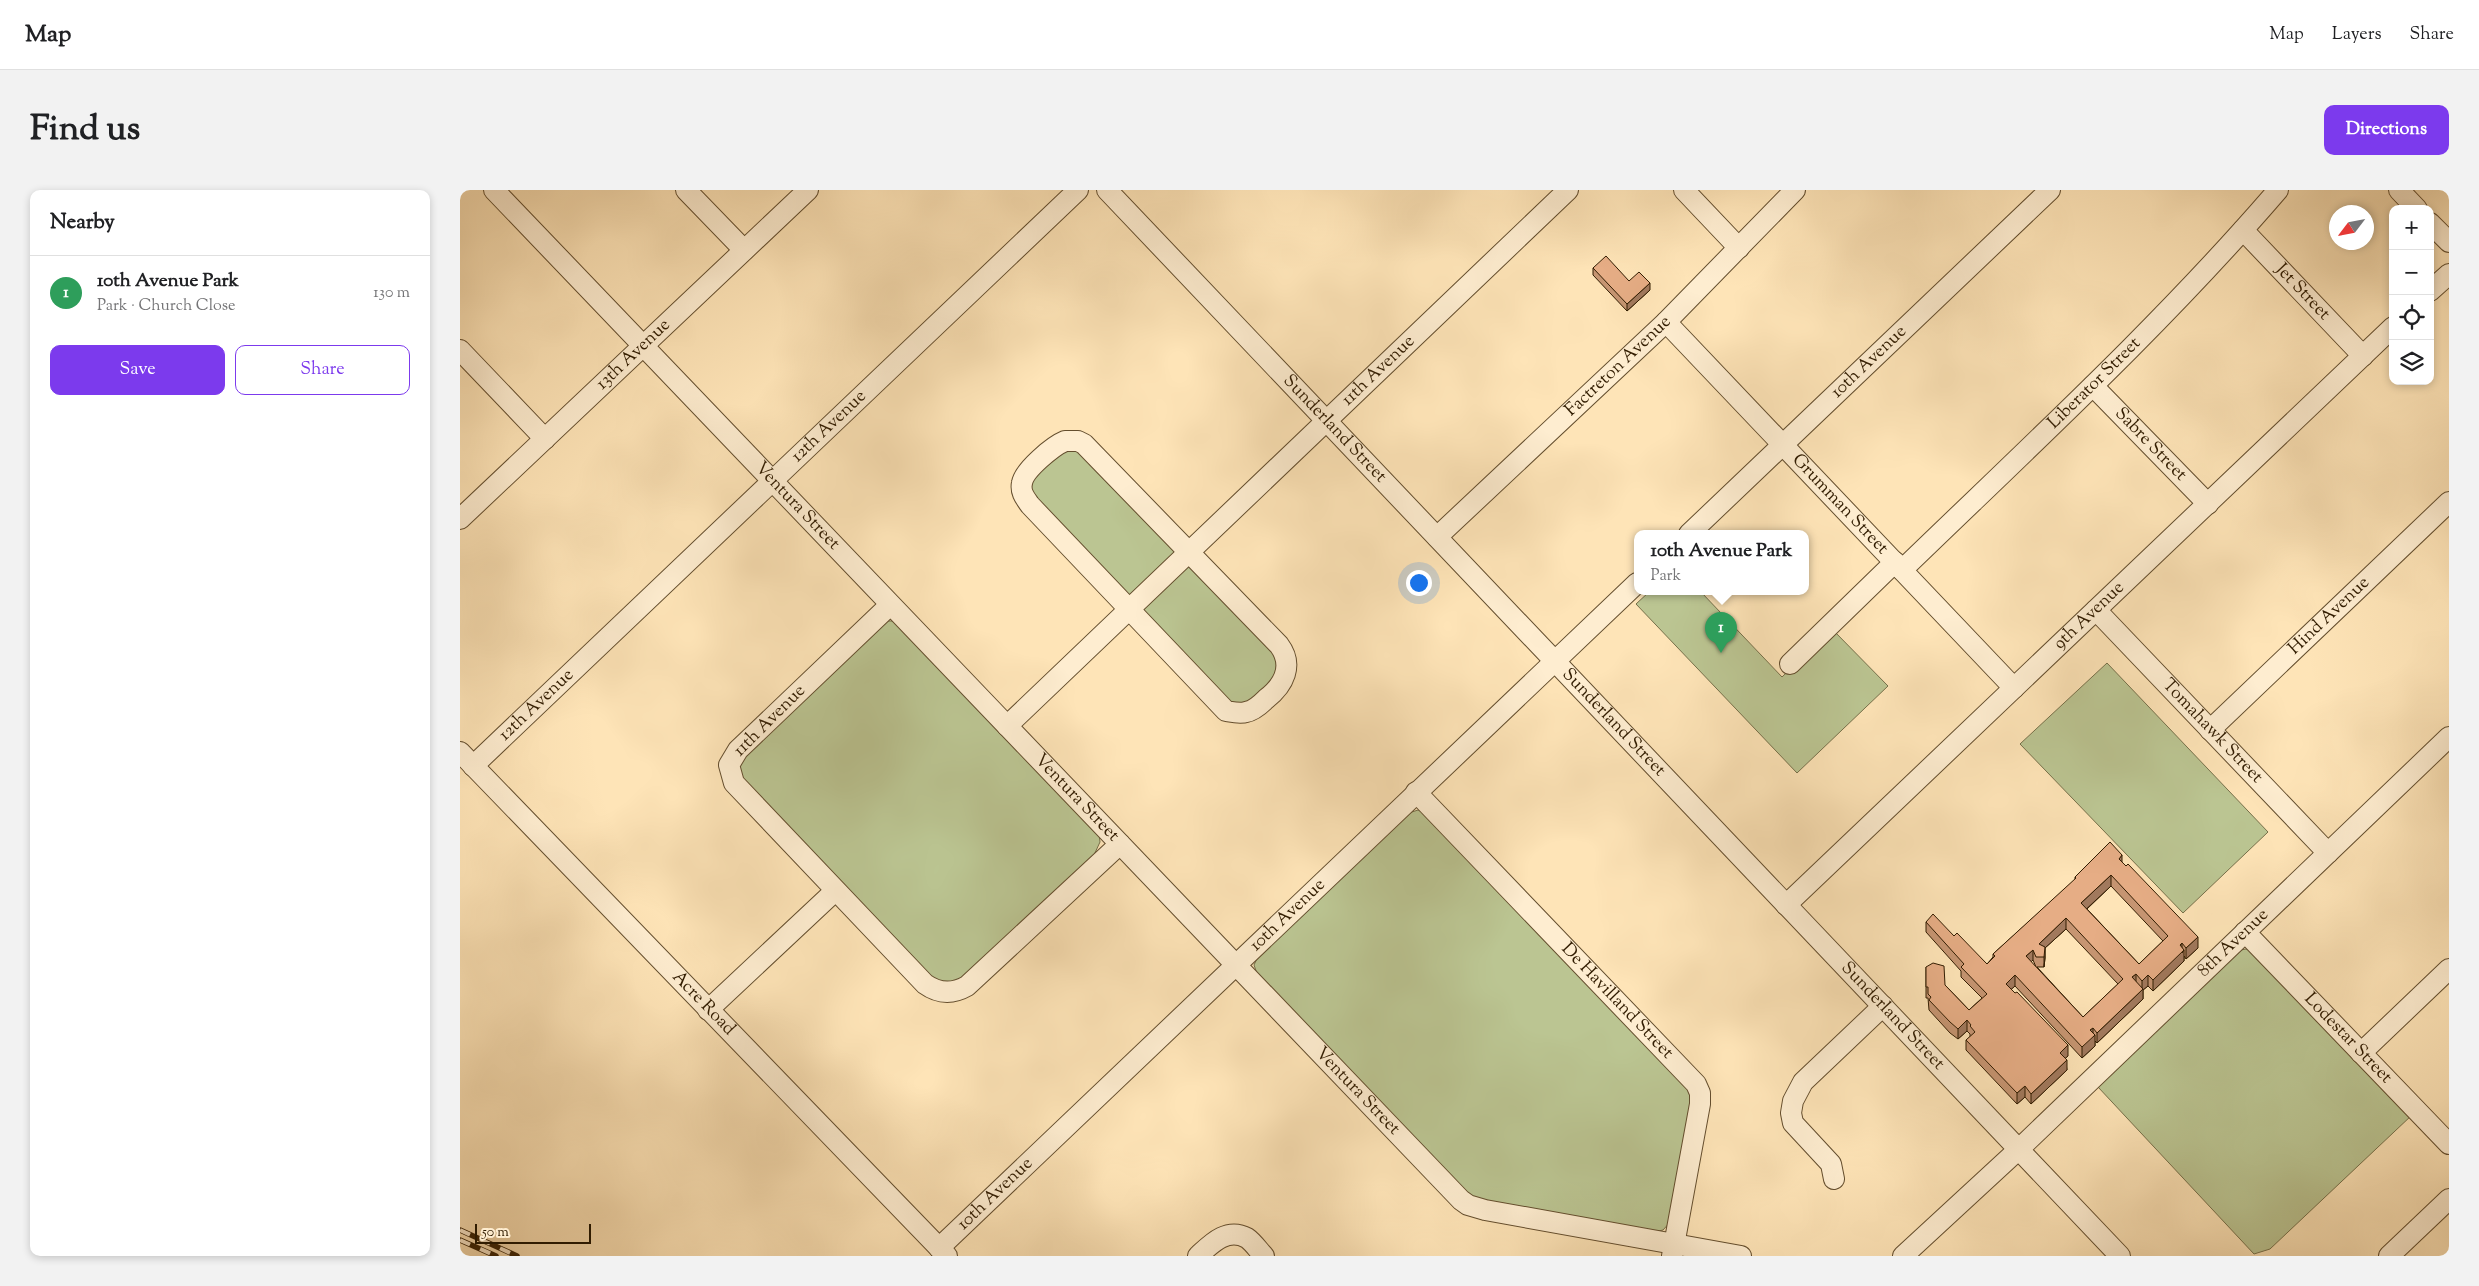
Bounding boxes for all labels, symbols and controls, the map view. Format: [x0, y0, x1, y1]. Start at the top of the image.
text: Map [25, 18, 71, 52]
text: Map [2269, 22, 2304, 48]
text: Layers [2332, 22, 2382, 48]
text: Share [2410, 22, 2454, 48]
text: Find us [30, 105, 140, 156]
button: Directions [2324, 105, 2449, 155]
north arrow [2329, 205, 2374, 250]
map controls [2389, 205, 2434, 385]
button: + [2389, 205, 2434, 250]
text: Nearby [50, 208, 115, 238]
button: − [2389, 250, 2434, 295]
street label: Jet Street [2268, 257, 2336, 327]
text: 10th Avenue Park [97, 268, 239, 295]
text: 1 [63, 282, 69, 305]
text: 130 m [373, 282, 410, 305]
text: Park · Church Close [97, 295, 235, 318]
button: locate [2389, 295, 2434, 340]
street label: Factreton Avenue [1559, 310, 1678, 423]
street label: 13th Avenue [591, 313, 677, 397]
street label: 10th Avenue [1825, 320, 1913, 405]
street label: 11th Avenue [1336, 329, 1421, 412]
street label: Liberator Street [2042, 332, 2147, 436]
button: layers [2389, 340, 2434, 385]
button: Save [50, 345, 225, 395]
button: Share [235, 345, 410, 395]
street label: Sunderland Street [1276, 369, 1392, 489]
street label: 12th Avenue [786, 384, 873, 469]
street label: Sabre Street [2108, 402, 2192, 488]
street label: Grumman Street [1785, 448, 1894, 561]
street label: Ventura Street [748, 456, 846, 556]
popup [1634, 530, 1809, 595]
text: 10th Avenue Park [1651, 538, 1792, 565]
text: Park [1651, 565, 1681, 588]
your location [1406, 570, 1432, 596]
street label: Hind Avenue [2283, 571, 2376, 661]
street label: 9th Avenue [2048, 576, 2131, 656]
pin: 1 [1705, 612, 1737, 653]
street label: 12th Avenue [493, 663, 580, 748]
street label: Sunderland Street [1555, 663, 1671, 783]
street label: Tomahawk Street [2156, 673, 2268, 790]
street label: 11th Avenue [728, 679, 812, 763]
street label: Ventura Street [1028, 748, 1125, 848]
street label: 10th Avenue [1244, 873, 1332, 958]
street label: 8th Avenue [2192, 903, 2275, 984]
street label: De Havilland Street [1554, 937, 1679, 1065]
street label: Sunderland Street [1834, 956, 1950, 1076]
street label: Acre Road [666, 965, 741, 1042]
street label: Lodestar Street [2298, 987, 2398, 1090]
street label: Ventura Street [1308, 1041, 1406, 1141]
street label: 10th Avenue [952, 1152, 1039, 1237]
scale bar [475, 1221, 591, 1244]
text: 50 m [482, 1223, 509, 1243]

